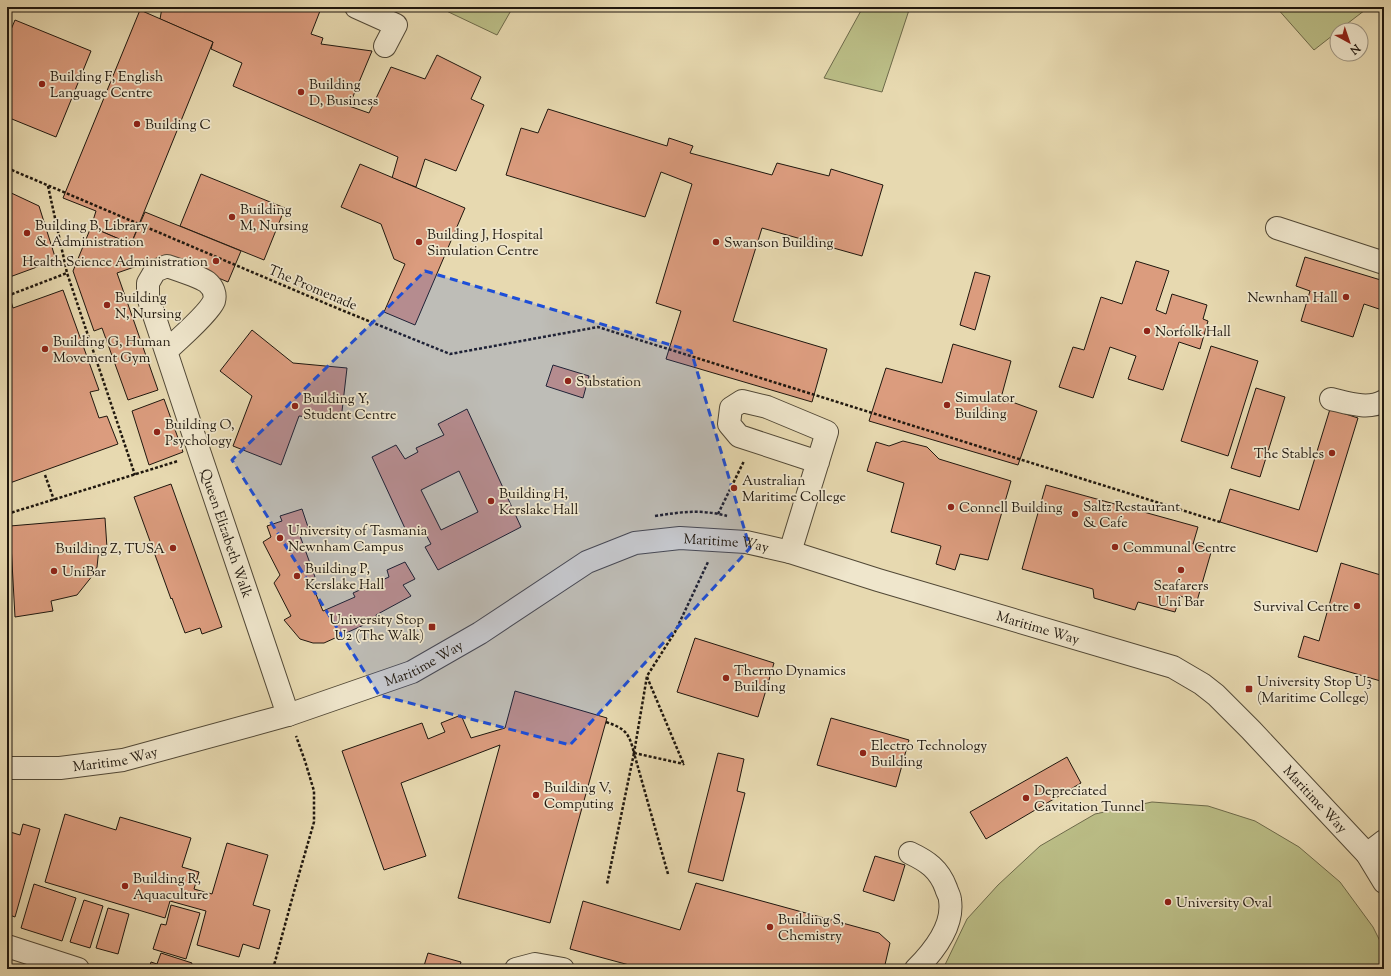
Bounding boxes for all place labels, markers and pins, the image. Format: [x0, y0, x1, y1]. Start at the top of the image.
place label: Building F, English Language Centre [50, 68, 163, 104]
place label: Building D, Business [309, 76, 378, 112]
marker: Building F, English Language Centre [37, 79, 47, 89]
marker: Building D, Business [296, 87, 306, 97]
place label: Building C [145, 116, 211, 136]
marker: Building C [132, 119, 142, 129]
place label: Building M, Nursing [240, 201, 308, 237]
marker: Building M, Nursing [227, 212, 237, 222]
place label: Building B, Library & Administration [35, 217, 148, 253]
place label: Building J, Hospital Simulation Centre [427, 226, 543, 262]
marker: Building B, Library & Administration [22, 228, 32, 238]
place label: Swanson Building [724, 234, 834, 254]
marker: Building J, Hospital Simulation Centre [414, 237, 424, 247]
marker: Swanson Building [711, 237, 721, 247]
place label: Health Science Administration [22, 253, 208, 273]
marker: Health Science Administration [211, 256, 221, 266]
place label: Building N, Nursing [115, 289, 181, 325]
place label: Newnham Hall [1247, 289, 1338, 309]
marker: Newnham Hall [1341, 292, 1351, 302]
marker: Building N, Nursing [102, 300, 112, 310]
place label: Norfolk Hall [1155, 323, 1231, 343]
marker: Norfolk Hall [1142, 326, 1152, 336]
place label: Building G, Human Movement Gym [53, 333, 171, 369]
marker: Building G, Human Movement Gym [40, 344, 50, 354]
place label: Substation [576, 373, 641, 393]
marker: Substation [563, 376, 573, 386]
place label: Simulator Building [955, 389, 1015, 425]
place label: Building Y, Student Centre [303, 390, 397, 426]
marker: Simulator Building [942, 400, 952, 410]
marker: Building Y, Student Centre [290, 401, 300, 411]
place label: Building O, Psychology [165, 416, 235, 452]
marker: Building O, Psychology [152, 427, 162, 437]
place label: The Stables [1254, 445, 1324, 465]
marker: The Stables [1327, 448, 1337, 458]
place label: Australian Maritime College [742, 472, 846, 508]
marker: Australian Maritime College [729, 483, 739, 493]
place label: Building H, Kerslake Hall [499, 485, 578, 521]
marker: Building H, Kerslake Hall [486, 496, 496, 506]
place label: Saltz Restaurant & Cafe [1083, 498, 1180, 534]
place label: Connell Building [959, 499, 1063, 519]
marker: Connell Building [946, 502, 956, 512]
marker: Saltz Restaurant & Cafe [1070, 509, 1080, 519]
place label: University of Tasmania Newnham Campus [288, 522, 428, 558]
marker: University of Tasmania Newnham Campus [275, 533, 285, 543]
place label: Communal Centre [1123, 539, 1236, 559]
place label: Building Z, TUSA [56, 540, 166, 560]
marker: Communal Centre [1110, 542, 1120, 552]
marker: Building Z, TUSA [168, 543, 178, 553]
place label: Building P, Kerslake Hall [305, 560, 384, 596]
place label: UniBar [62, 563, 107, 583]
marker: Seafarers Uni Bar [1176, 565, 1186, 575]
marker: UniBar [49, 566, 59, 576]
marker: Building P, Kerslake Hall [292, 571, 302, 581]
place label: Seafarers Uni Bar [1154, 577, 1208, 613]
place label: Survival Centre [1253, 598, 1349, 618]
marker: Survival Centre [1352, 601, 1362, 611]
place label: University Stop U2 (The Walk) [329, 611, 424, 647]
marker: University Stop U2 (The Walk) [427, 622, 437, 632]
place label: Thermo Dynamics Building [734, 662, 846, 698]
marker: Thermo Dynamics Building [721, 673, 731, 683]
place label: University Stop U3 (Maritime College) [1257, 673, 1372, 709]
marker: University Stop U3 (Maritime College) [1244, 684, 1254, 694]
place label: Electro Technology Building [871, 737, 987, 773]
marker: Electro Technology Building [858, 748, 868, 758]
place label: Building V, Computing [544, 779, 614, 815]
place label: Depreciated Cavitation Tunnel [1034, 782, 1145, 818]
marker: Building V, Computing [531, 790, 541, 800]
marker: Depreciated Cavitation Tunnel [1021, 793, 1031, 803]
place label: Building R, Aquaculture [133, 870, 208, 906]
marker: Building R, Aquaculture [120, 881, 130, 891]
place label: University Oval [1176, 894, 1272, 914]
marker: University Oval [1163, 897, 1173, 907]
place label: Building S, Chemistry [778, 911, 844, 947]
marker: Building S, Chemistry [765, 922, 775, 932]

